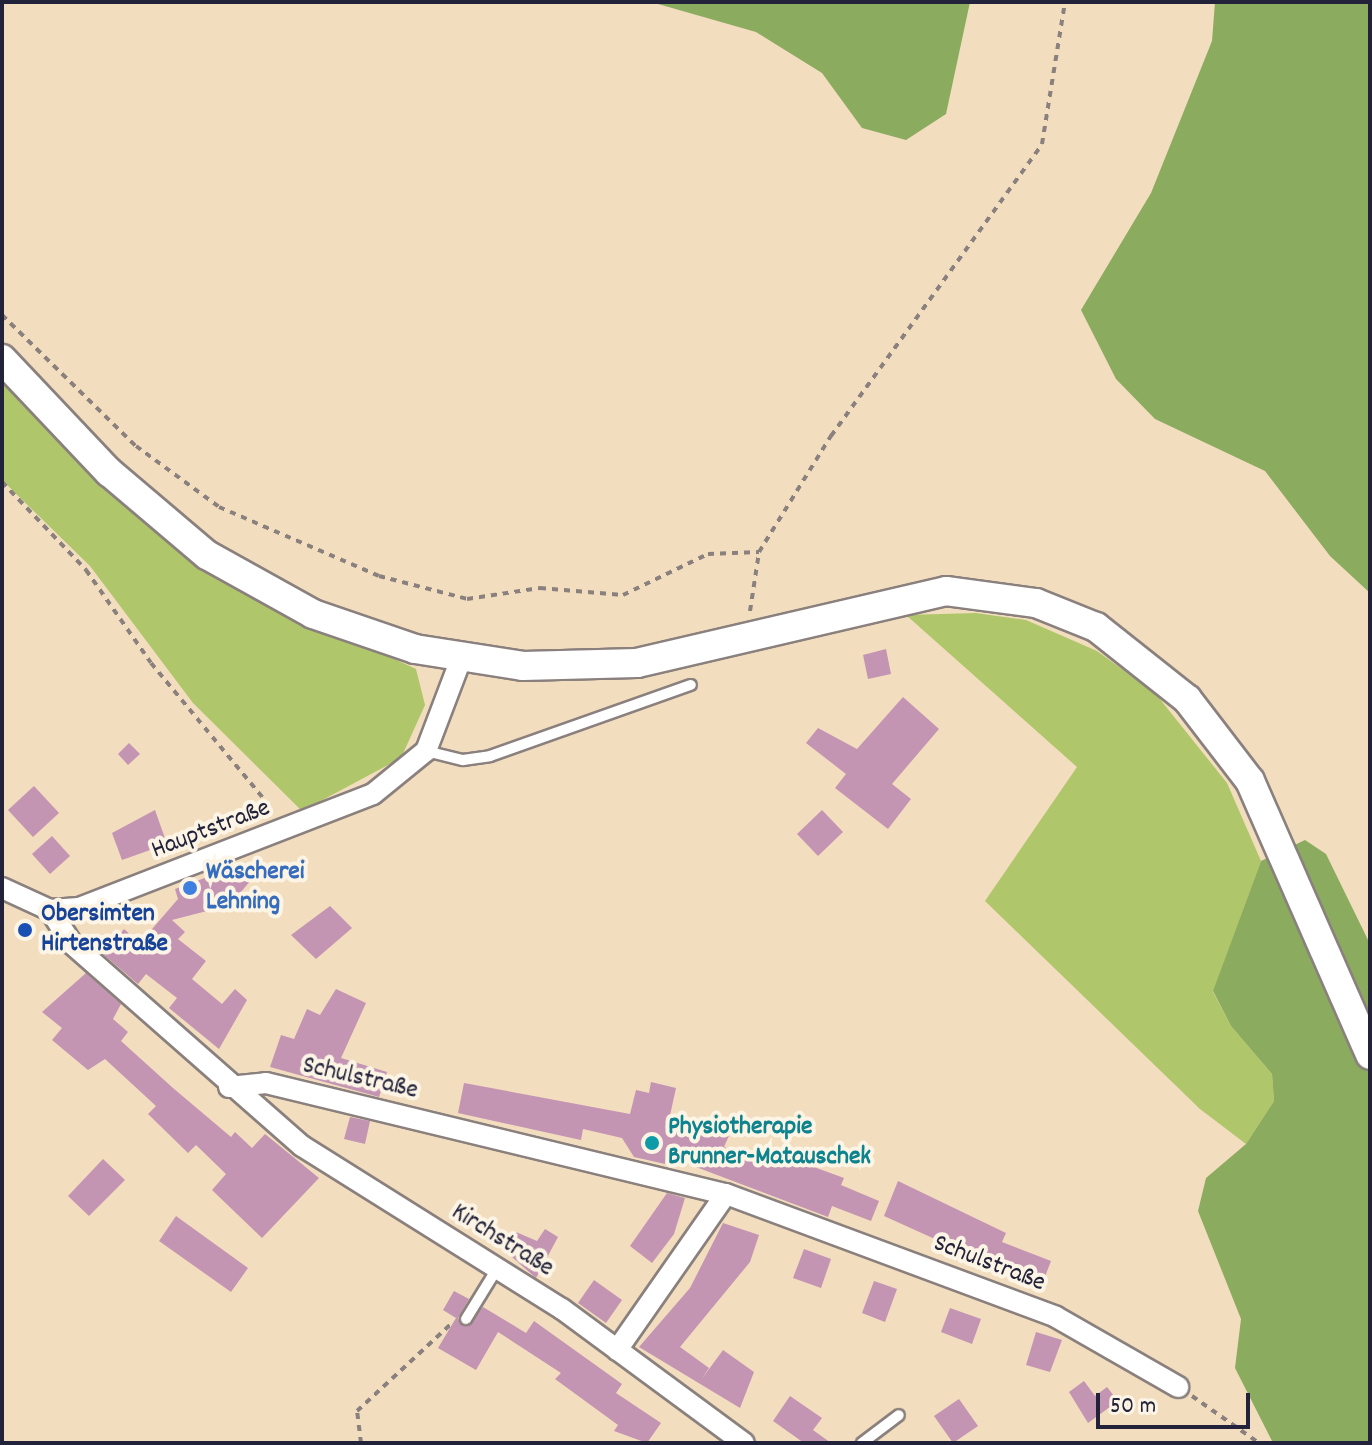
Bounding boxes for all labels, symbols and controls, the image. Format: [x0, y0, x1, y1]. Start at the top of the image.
street label: Hauptstraße [147, 793, 275, 867]
place label: Wäscherei Lehning [206, 857, 304, 918]
marker: Wäscherei Lehning [181, 879, 199, 897]
place label: Obersimten Hirtenstraße [41, 899, 168, 960]
marker: Obersimten Hirtenstraße [16, 921, 34, 939]
street label: Schulstraße [299, 1051, 421, 1107]
place label: Physiotherapie Brunner-Matauschek [668, 1112, 871, 1174]
marker: Physiotherapie Brunner-Matauschek [643, 1134, 661, 1152]
street label: Kirchstraße [445, 1197, 559, 1285]
street label: Schulstraße [929, 1228, 1049, 1300]
scale bar [1100, 1377, 1254, 1427]
text: 50 m [1110, 1390, 1156, 1424]

